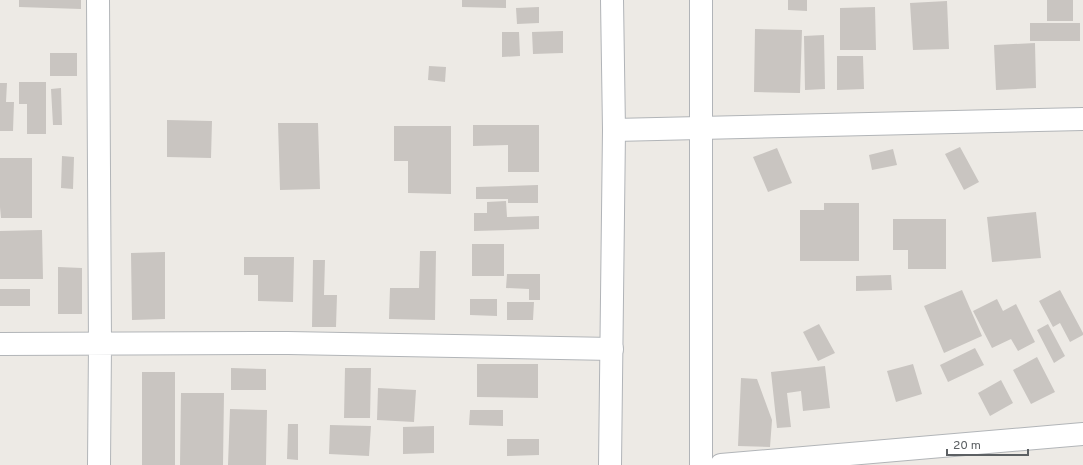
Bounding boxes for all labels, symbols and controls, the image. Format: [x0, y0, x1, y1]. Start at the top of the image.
scale bar [947, 431, 1028, 457]
text: 20 m [953, 438, 981, 454]

